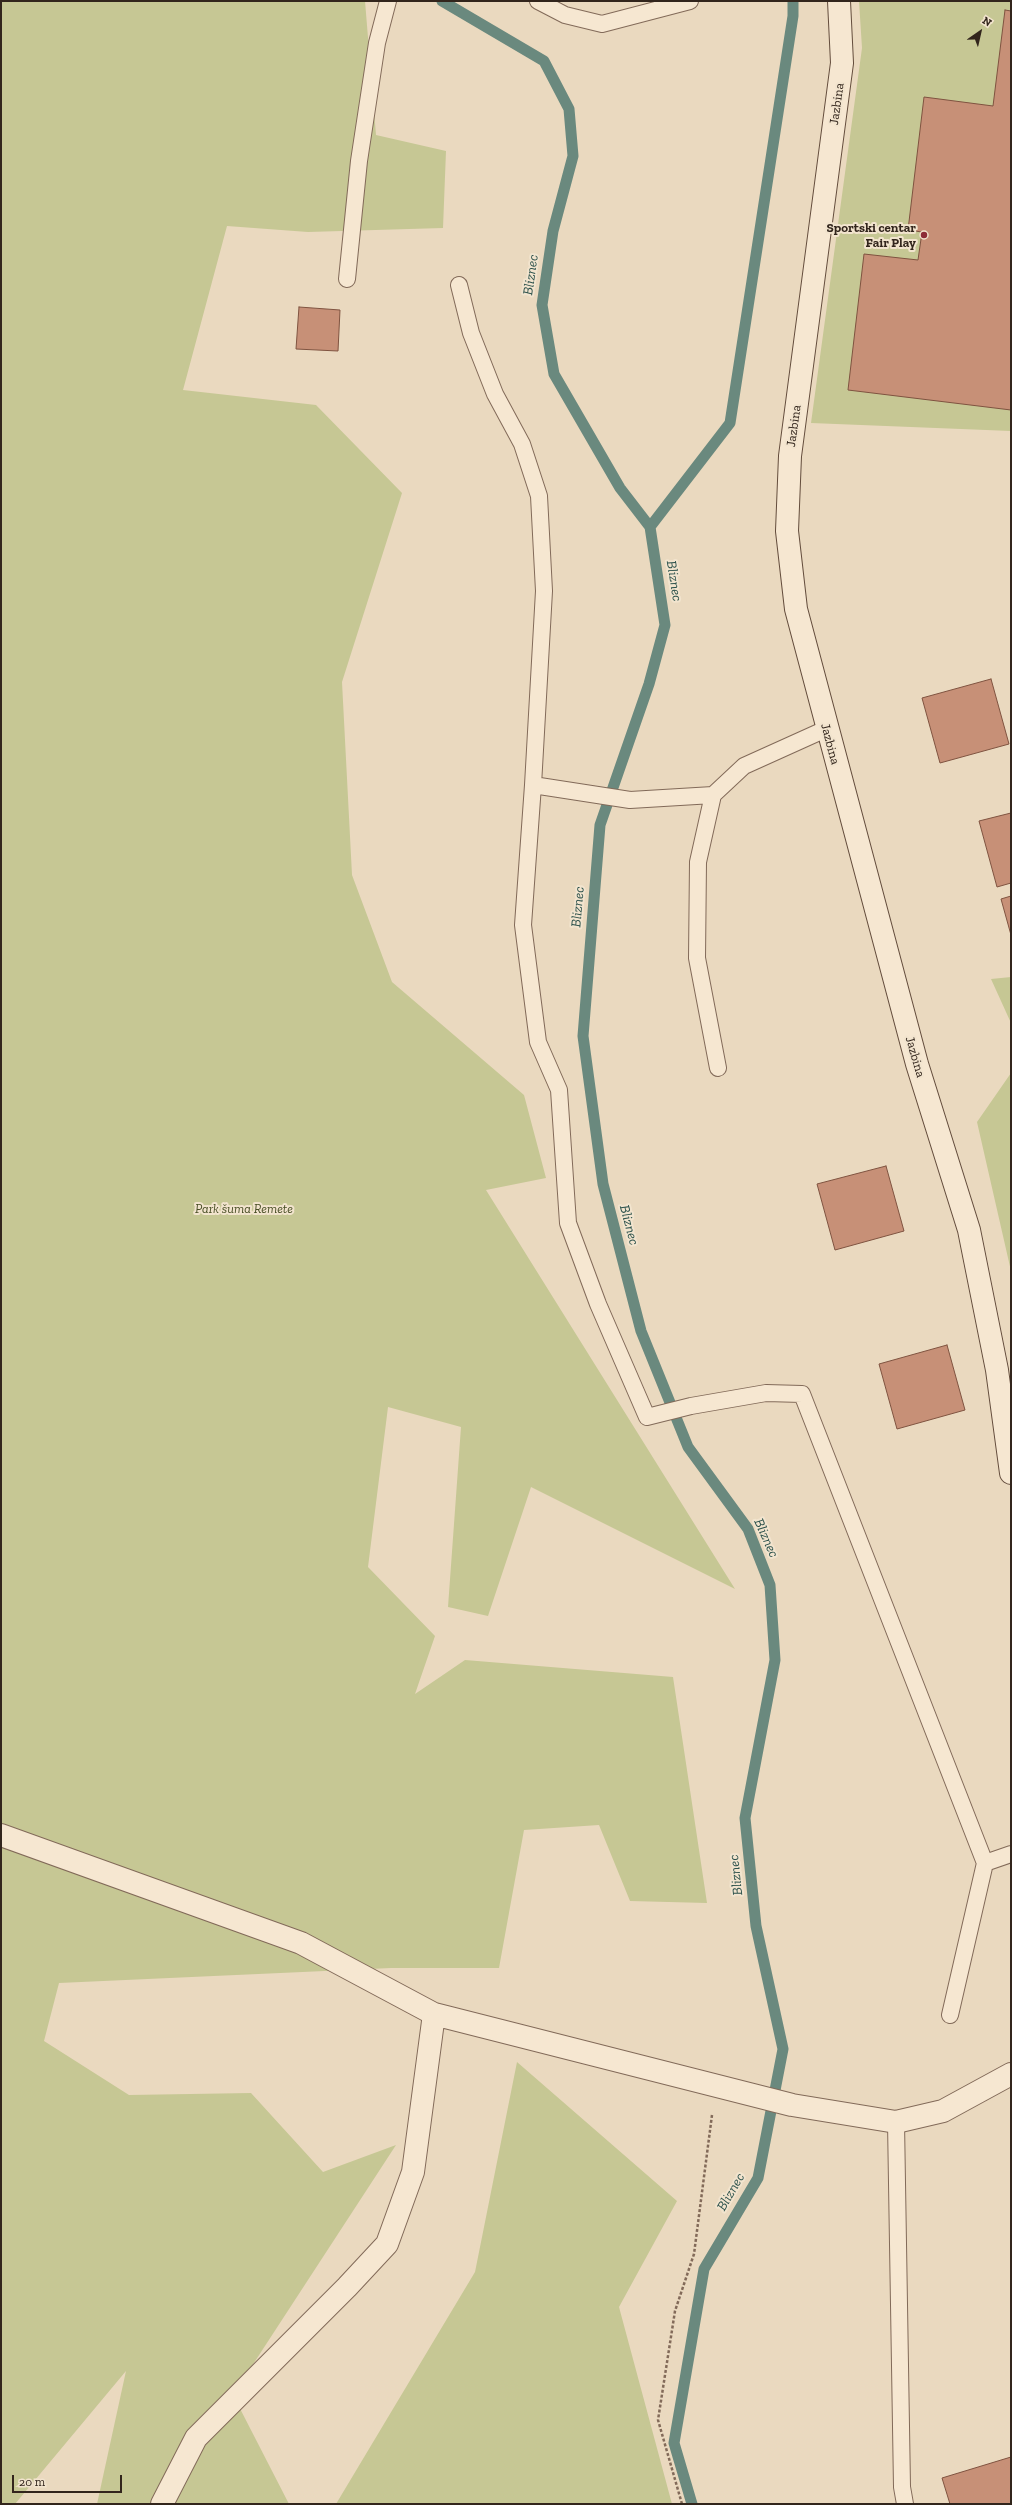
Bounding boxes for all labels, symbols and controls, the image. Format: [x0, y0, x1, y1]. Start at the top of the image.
north arrow [960, 12, 1000, 52]
text: N [980, 14, 994, 29]
street label: Jazbina [826, 82, 848, 126]
place label: Sportski centar Fair Play [827, 220, 916, 251]
marker: Sportski centar Fair Play [919, 230, 929, 240]
water label: Bliznec [520, 254, 542, 296]
street label: Jazbina [783, 404, 805, 448]
water label: Bliznec [662, 559, 686, 603]
street label: Jazbina [817, 722, 843, 766]
water label: Bliznec [568, 886, 588, 928]
street label: Jazbina [902, 1035, 928, 1079]
park label: Park šuma Remete [195, 1201, 293, 1217]
water label: Bliznec [616, 1203, 642, 1247]
water label: Bliznec [750, 1516, 782, 1560]
water label: Bliznec [726, 1854, 746, 1896]
water label: Bliznec [713, 2170, 749, 2214]
scale bar [14, 2467, 124, 2493]
text: 20 m [19, 2475, 45, 2489]

